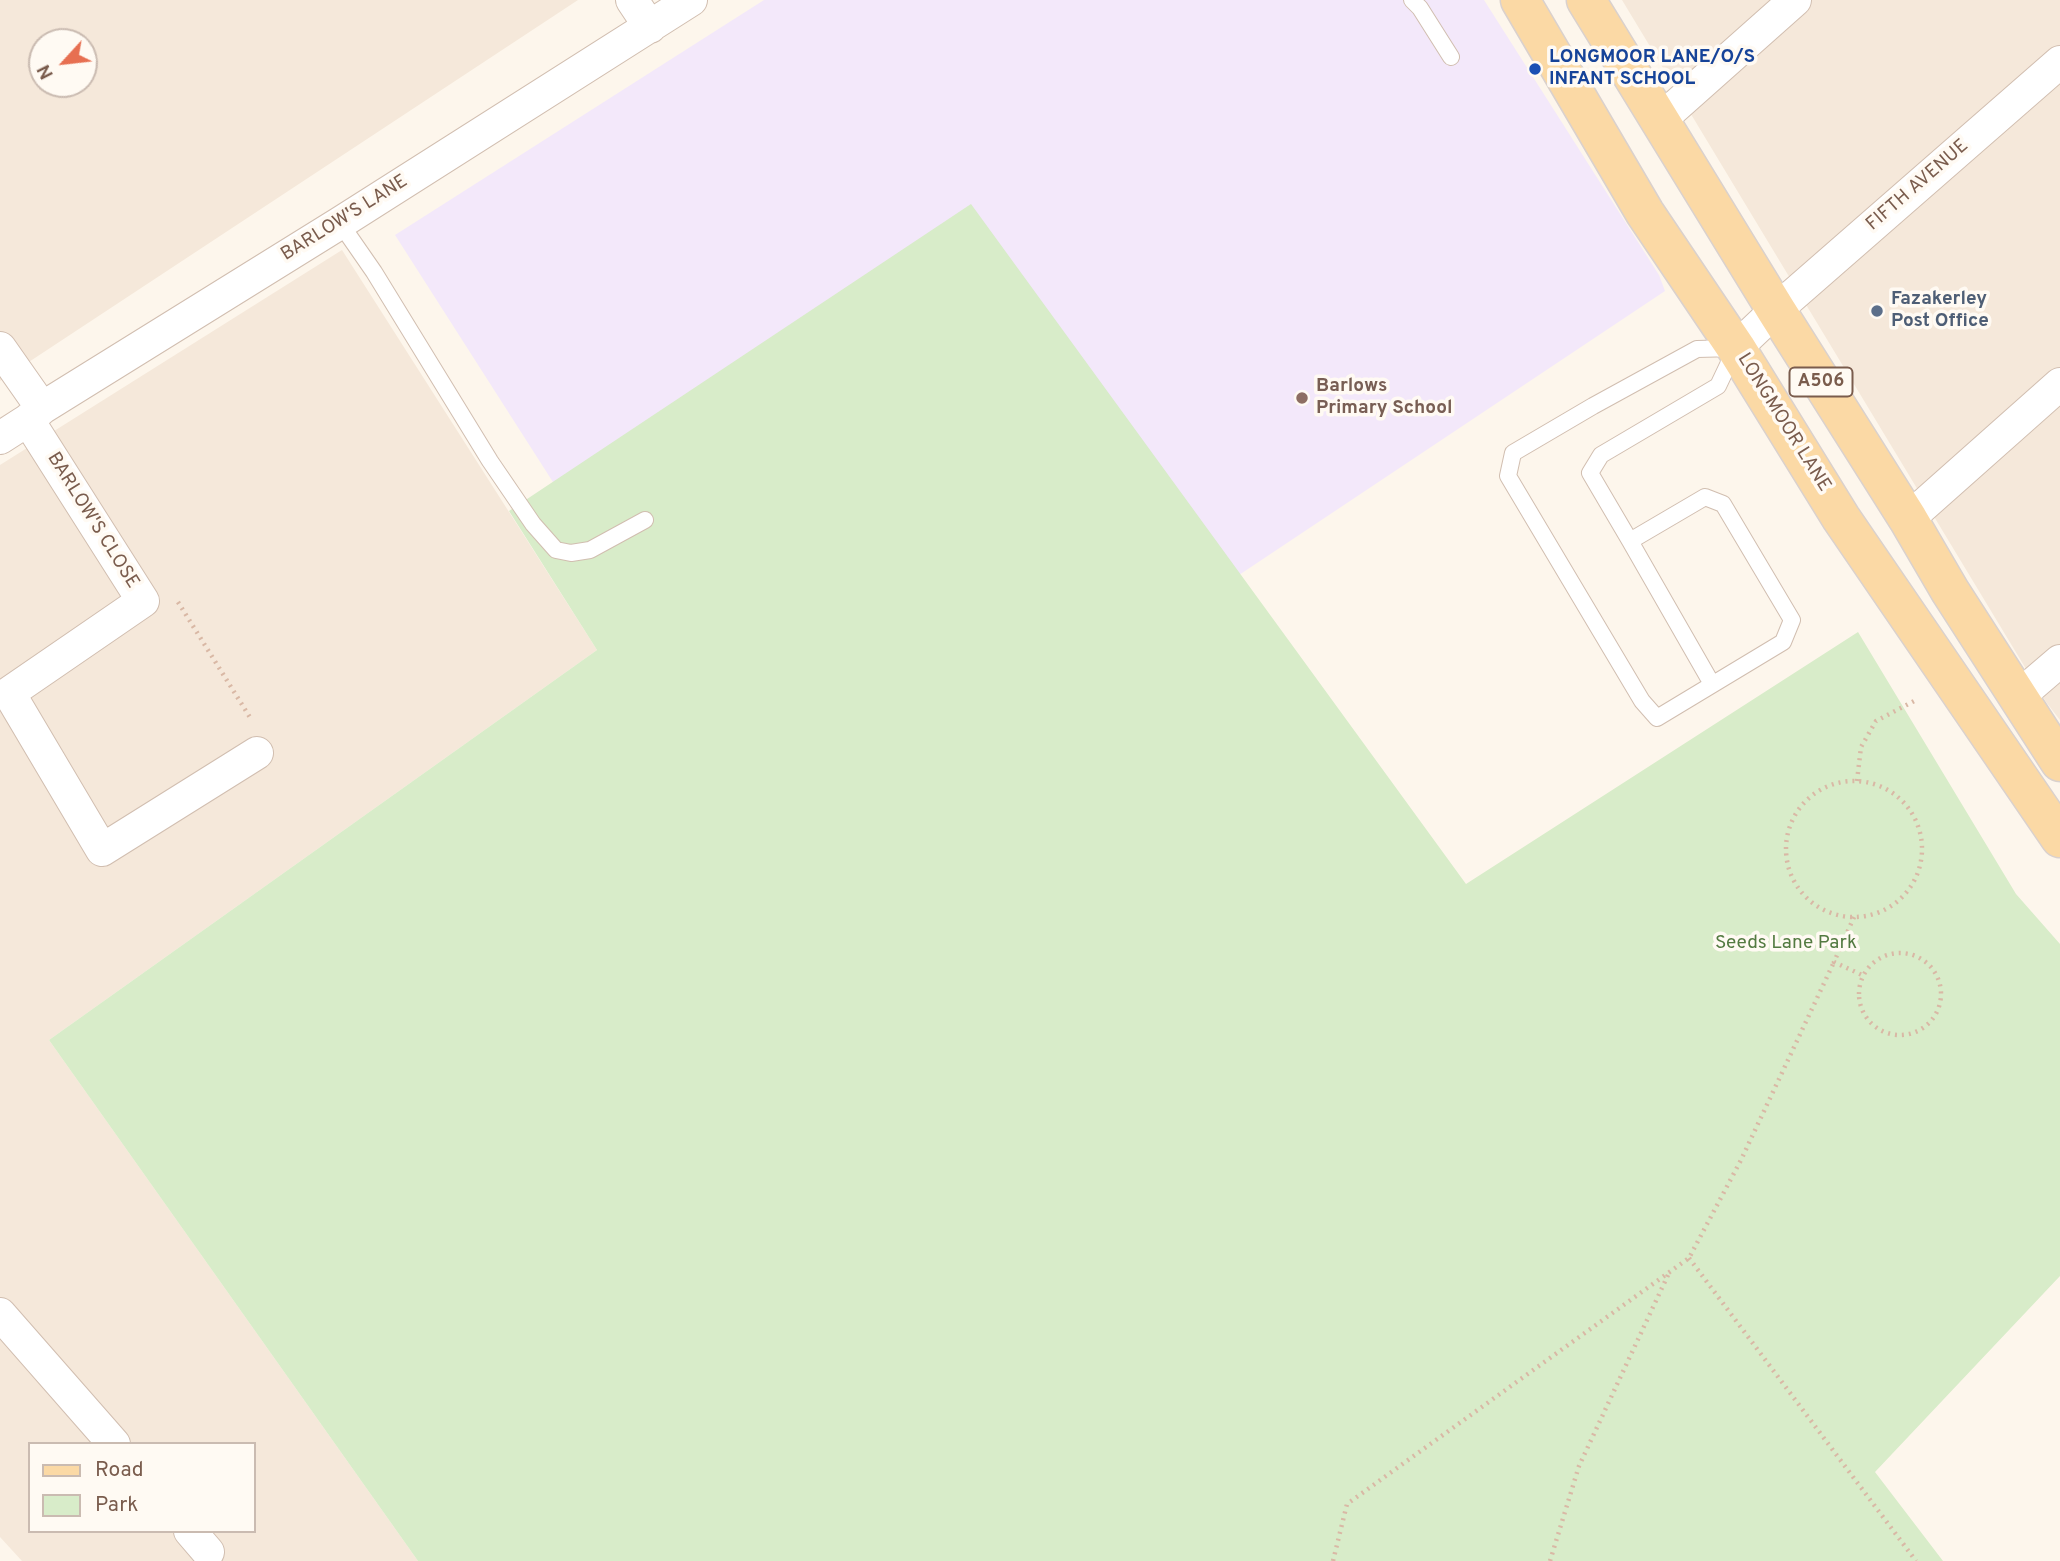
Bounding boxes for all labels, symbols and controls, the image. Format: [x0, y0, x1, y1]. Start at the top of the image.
north arrow [28, 28, 98, 98]
place label: LONGMOOR LANE/O/S INFANT SCHOOL [1549, 47, 1755, 91]
text: N [32, 60, 60, 83]
marker: LONGMOOR LANE/O/S INFANT SCHOOL [1527, 61, 1543, 77]
street label: FIFTH AVENUE [1862, 135, 1974, 237]
street label: BARLOW'S LANE [277, 171, 413, 267]
place label: Fazakerley Post Office [1891, 289, 1989, 333]
marker: Fazakerley Post Office [1869, 303, 1885, 319]
street label: LONGMOOR LANE [1731, 349, 1835, 497]
road number: A506 [1790, 368, 1853, 396]
place label: Barlows Primary School [1316, 376, 1452, 420]
marker: Barlows Primary School [1294, 390, 1310, 406]
street label: BARLOW'S CLOSE [41, 449, 143, 593]
park label: Seeds Lane Park [1715, 933, 1857, 955]
legend [28, 1442, 256, 1533]
text: Road [95, 1457, 144, 1484]
text: Park [95, 1492, 138, 1519]

